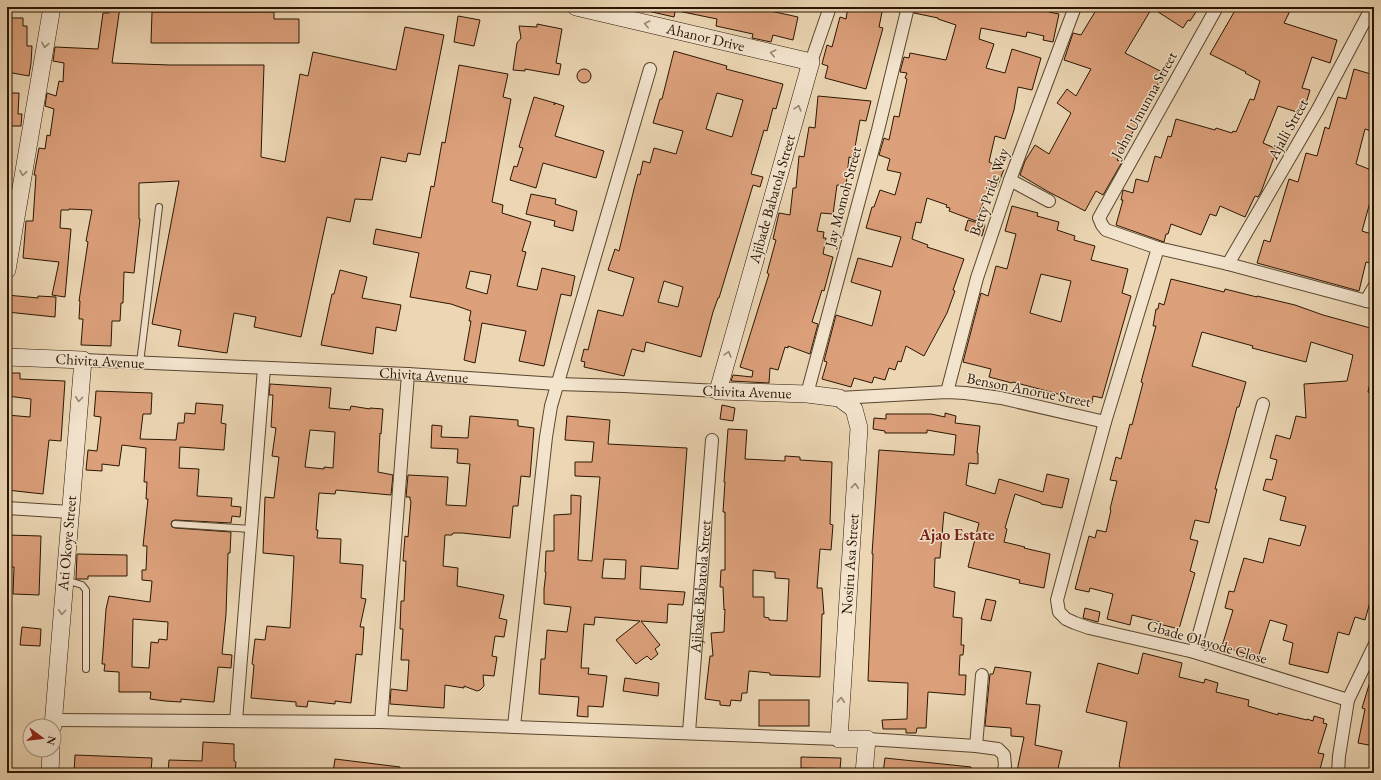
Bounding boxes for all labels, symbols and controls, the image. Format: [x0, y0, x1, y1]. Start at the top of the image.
street label: Ahanor Drive [664, 18, 747, 55]
one-way arrow [644, 20, 650, 28]
one-way arrow [42, 42, 50, 49]
street label: John Umunna Street [1105, 48, 1181, 163]
one-way arrow [770, 50, 776, 58]
street label: Ajalli Street [1263, 95, 1312, 163]
one-way arrow [793, 104, 802, 111]
street label: Ajibade Babatola Street [744, 132, 799, 266]
street label: Jay Momoh Street [819, 144, 865, 251]
street label: Betty Pride Way [965, 145, 1013, 238]
one-way arrow [19, 170, 28, 177]
street label: Chivita Avenue [55, 349, 145, 372]
one-way arrow [723, 351, 732, 358]
street label: Chivita Avenue [379, 363, 469, 387]
street label: Benson Anorue Street [965, 368, 1093, 411]
street label: Chivita Avenue [702, 380, 792, 403]
one-way arrow [75, 396, 84, 402]
one-way arrow [851, 483, 860, 489]
street label: Ati Okoye Street [53, 494, 80, 592]
street label: Nosiru Asa Street [837, 513, 863, 615]
street label: Ajibade Babatola Street [685, 519, 715, 655]
district label: Ajao Estate [918, 524, 995, 545]
one-way arrow [57, 609, 66, 615]
street label: Gbade Olayode Close [1145, 615, 1270, 668]
one-way arrow [837, 697, 846, 703]
north arrow [22, 718, 62, 758]
text: N [44, 734, 60, 747]

